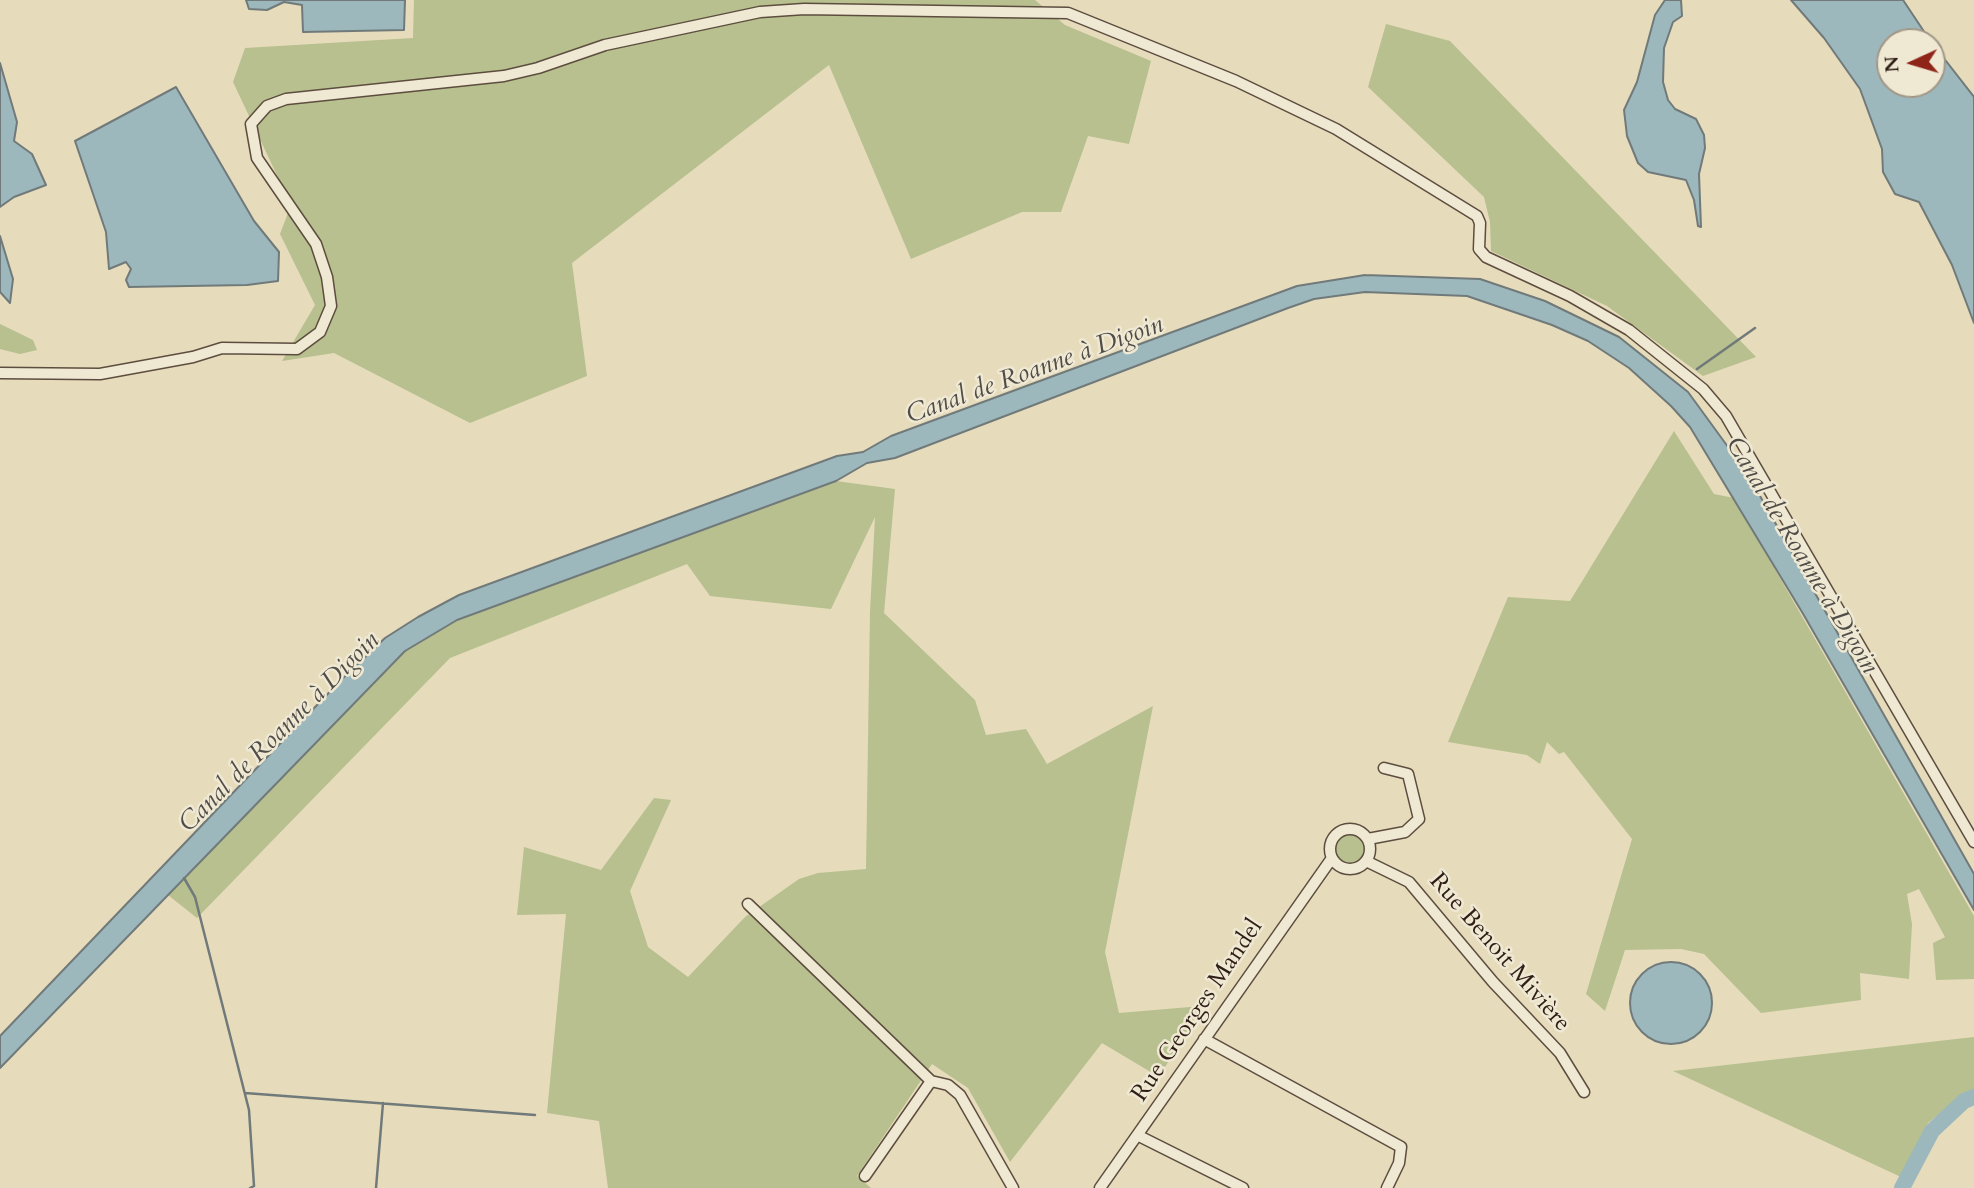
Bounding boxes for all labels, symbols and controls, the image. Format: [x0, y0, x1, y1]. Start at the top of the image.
north arrow [1876, 28, 1946, 98]
text: N [1879, 55, 1906, 73]
water label: Canal de Roanne à Digoin [902, 310, 1168, 432]
water label: Canal de Roanne à Digoin [1718, 432, 1884, 680]
water label: Canal de Roanne à Digoin [173, 626, 387, 840]
street label: Rue Benoit Mivière [1422, 868, 1576, 1038]
street label: Rue Georges Mandel [1126, 914, 1270, 1108]

